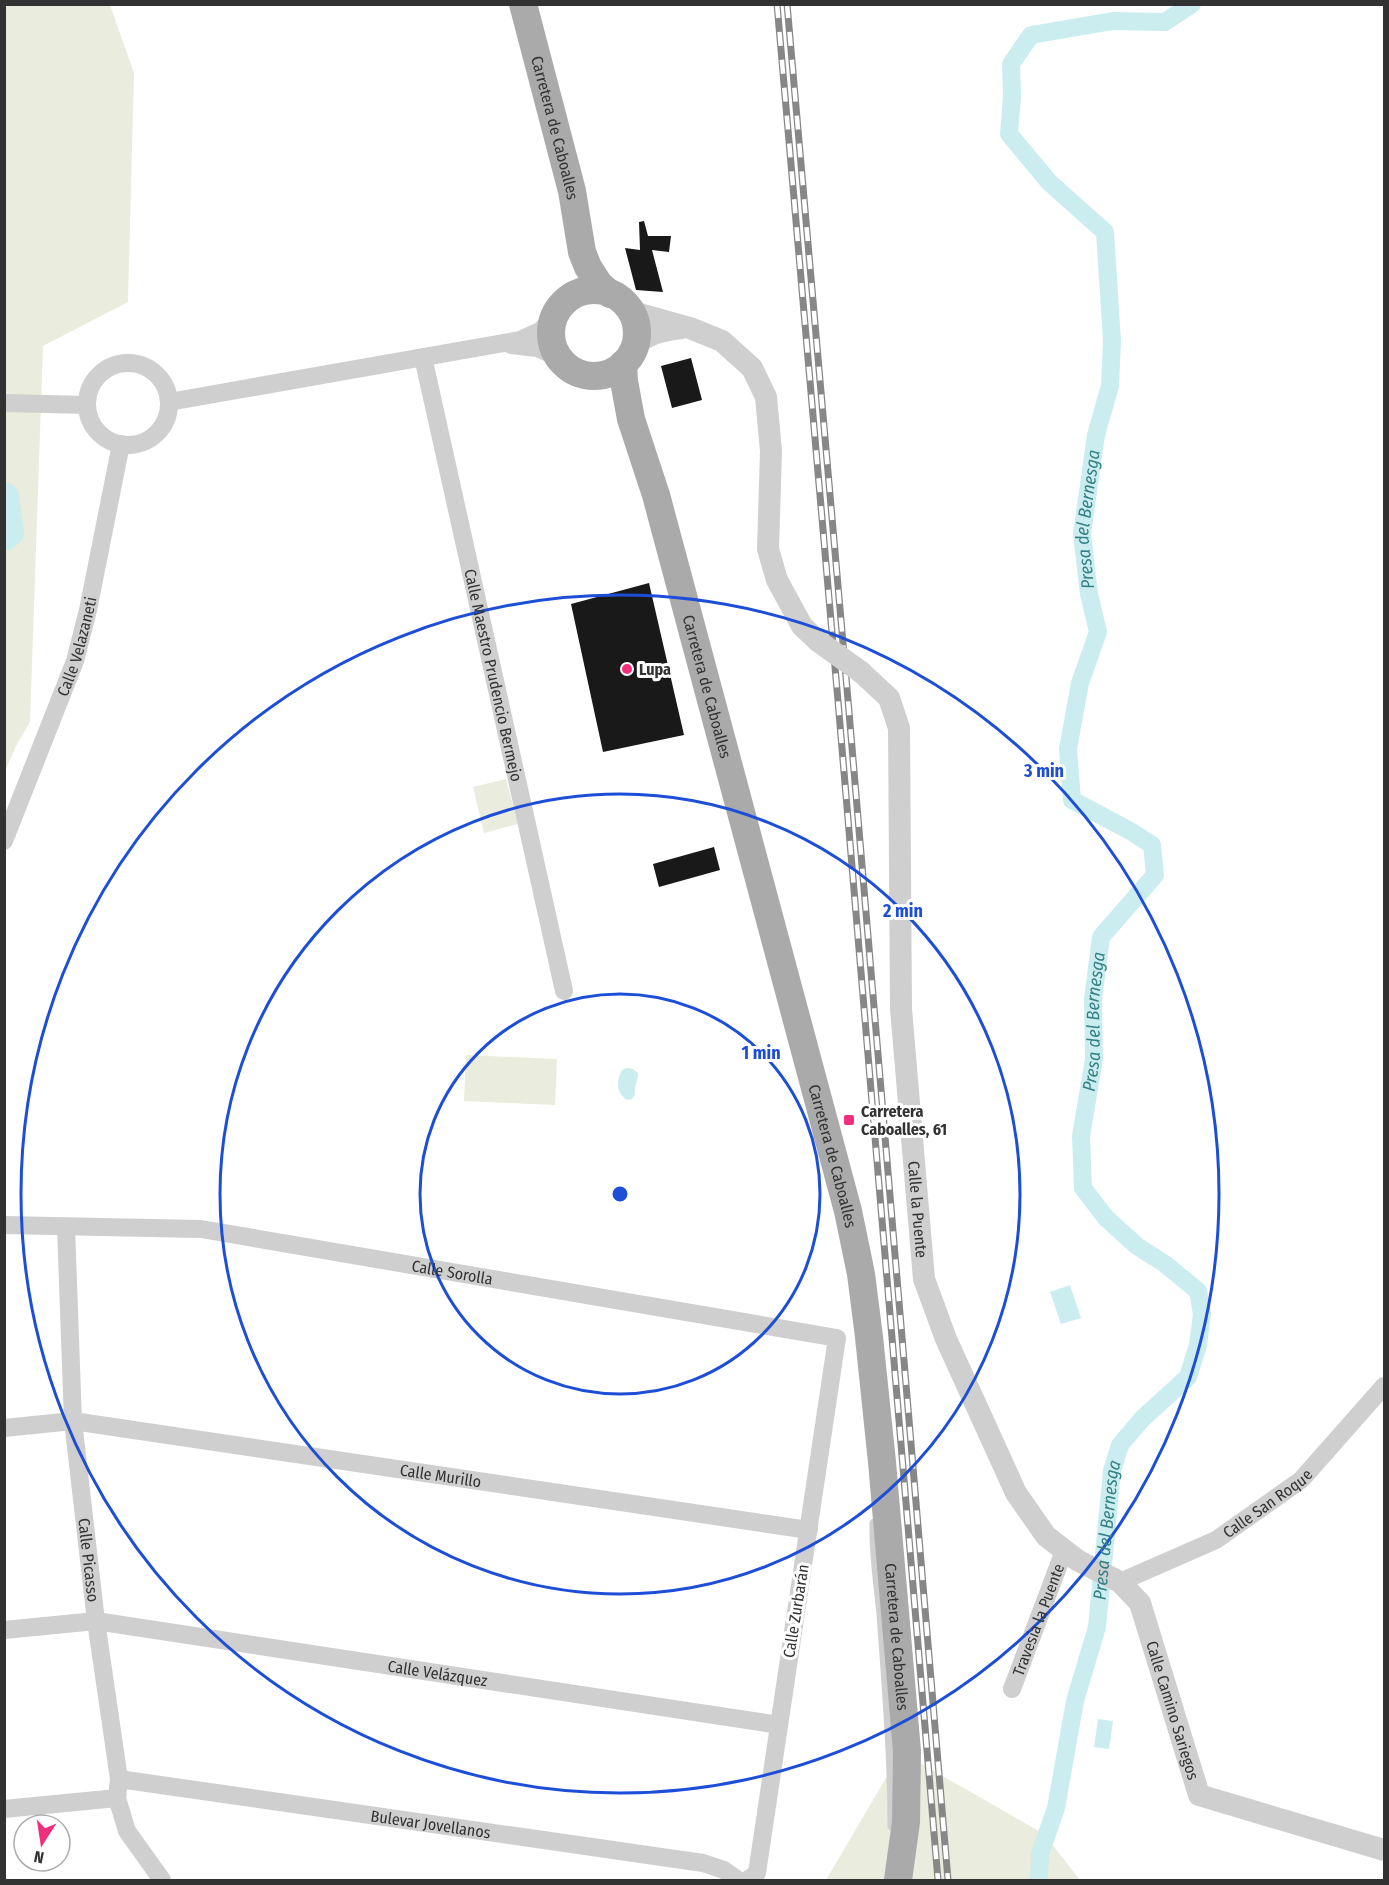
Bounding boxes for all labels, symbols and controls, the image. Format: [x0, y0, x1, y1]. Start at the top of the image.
street label: Carretera de Caboalles [528, 54, 583, 201]
water label: Presa del Bernesga [1071, 448, 1105, 590]
street label: Calle Maestro Prudencio Bermejo [461, 567, 527, 783]
street label: Calle Velazaneti [53, 595, 100, 699]
street label: Carretera de Caboalles [679, 613, 736, 761]
place label: Lupa [639, 660, 671, 679]
marker: Lupa [620, 662, 634, 676]
text: 3 min [1023, 760, 1064, 782]
text: 2 min [882, 900, 923, 922]
water label: Presa del Bernesga [1078, 950, 1110, 1093]
text: 1 min [741, 1042, 781, 1064]
street label: Carretera de Caboalles [805, 1082, 861, 1230]
place label: Carretera Caboalles, 61 [861, 1102, 947, 1139]
marker: Carretera Caboalles, 61 [842, 1113, 856, 1127]
street label: Calle la Puente [904, 1160, 932, 1259]
centre of rings [610, 1184, 630, 1204]
street label: Calle Sorolla [410, 1256, 494, 1288]
water label: Presa del Bernesga [1089, 1457, 1126, 1601]
street label: Calle Murillo [399, 1460, 483, 1491]
street label: Calle San Roque [1219, 1465, 1316, 1542]
street label: Calle Picasso [75, 1517, 103, 1603]
street label: Travesía la Puente [1008, 1561, 1068, 1679]
street label: Carretera de Caboalles [881, 1562, 913, 1711]
street label: Calle Zurbarán [779, 1563, 813, 1659]
street label: Calle Camino Sariegos [1143, 1638, 1203, 1782]
street label: Calle Velázquez [386, 1656, 489, 1690]
street label: Bulevar Jovellanos [370, 1806, 492, 1842]
north arrow [12, 1813, 72, 1873]
text: N [32, 1847, 46, 1867]

